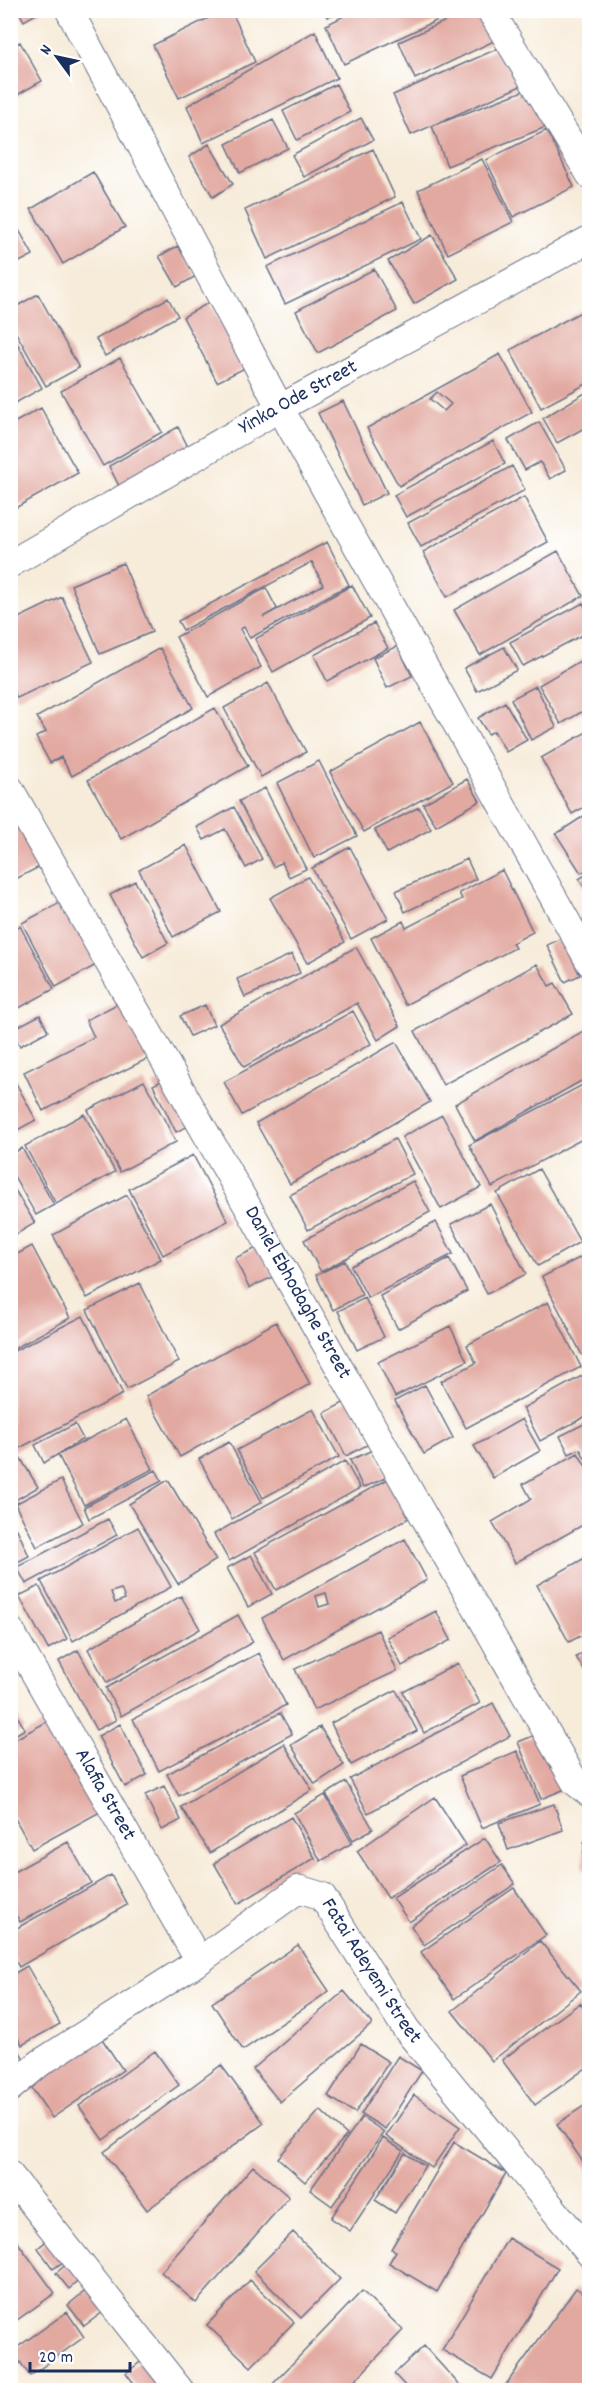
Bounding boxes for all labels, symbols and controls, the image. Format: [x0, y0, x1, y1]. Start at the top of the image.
north arrow [27, 27, 87, 87]
text: N [35, 41, 58, 60]
street label: Yinka Ode Street [234, 353, 364, 443]
street label: Daniel Ebhodaghe Street [236, 1201, 358, 1385]
street label: Alafia Street [66, 1743, 143, 1847]
street label: Fatai Adeyemi Street [312, 1893, 428, 2051]
scale bar [30, 2335, 130, 2373]
text: 20 m [39, 2346, 73, 2371]

